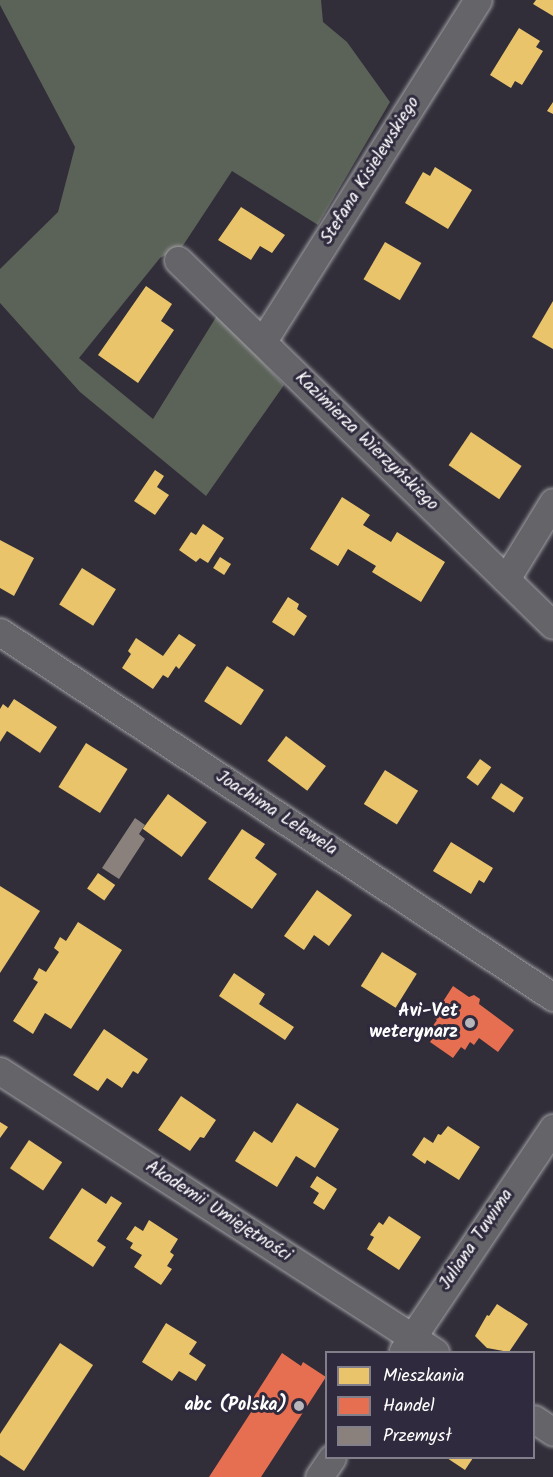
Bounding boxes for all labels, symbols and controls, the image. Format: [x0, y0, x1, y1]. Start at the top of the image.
street label: Stefana Kisielewskiego [317, 93, 425, 249]
street label: Kazimierza Wierzyńskiego [290, 368, 442, 516]
street label: Joachima Lelewela [211, 767, 341, 861]
place label: Avi-Vet weterynarz [369, 1002, 458, 1044]
marker: Avi-Vet weterynarz [463, 1016, 477, 1030]
street label: Akademii Umiejętności [141, 1157, 295, 1267]
street label: Juliana Tuwima [435, 1185, 519, 1295]
legend [325, 1351, 535, 1459]
text: Mieszkania [383, 1362, 464, 1391]
text: Handel [383, 1392, 435, 1421]
place label: abc (Polska) [184, 1395, 287, 1417]
marker: abc (Polska) [292, 1399, 306, 1413]
text: Przemysł [383, 1422, 452, 1451]

